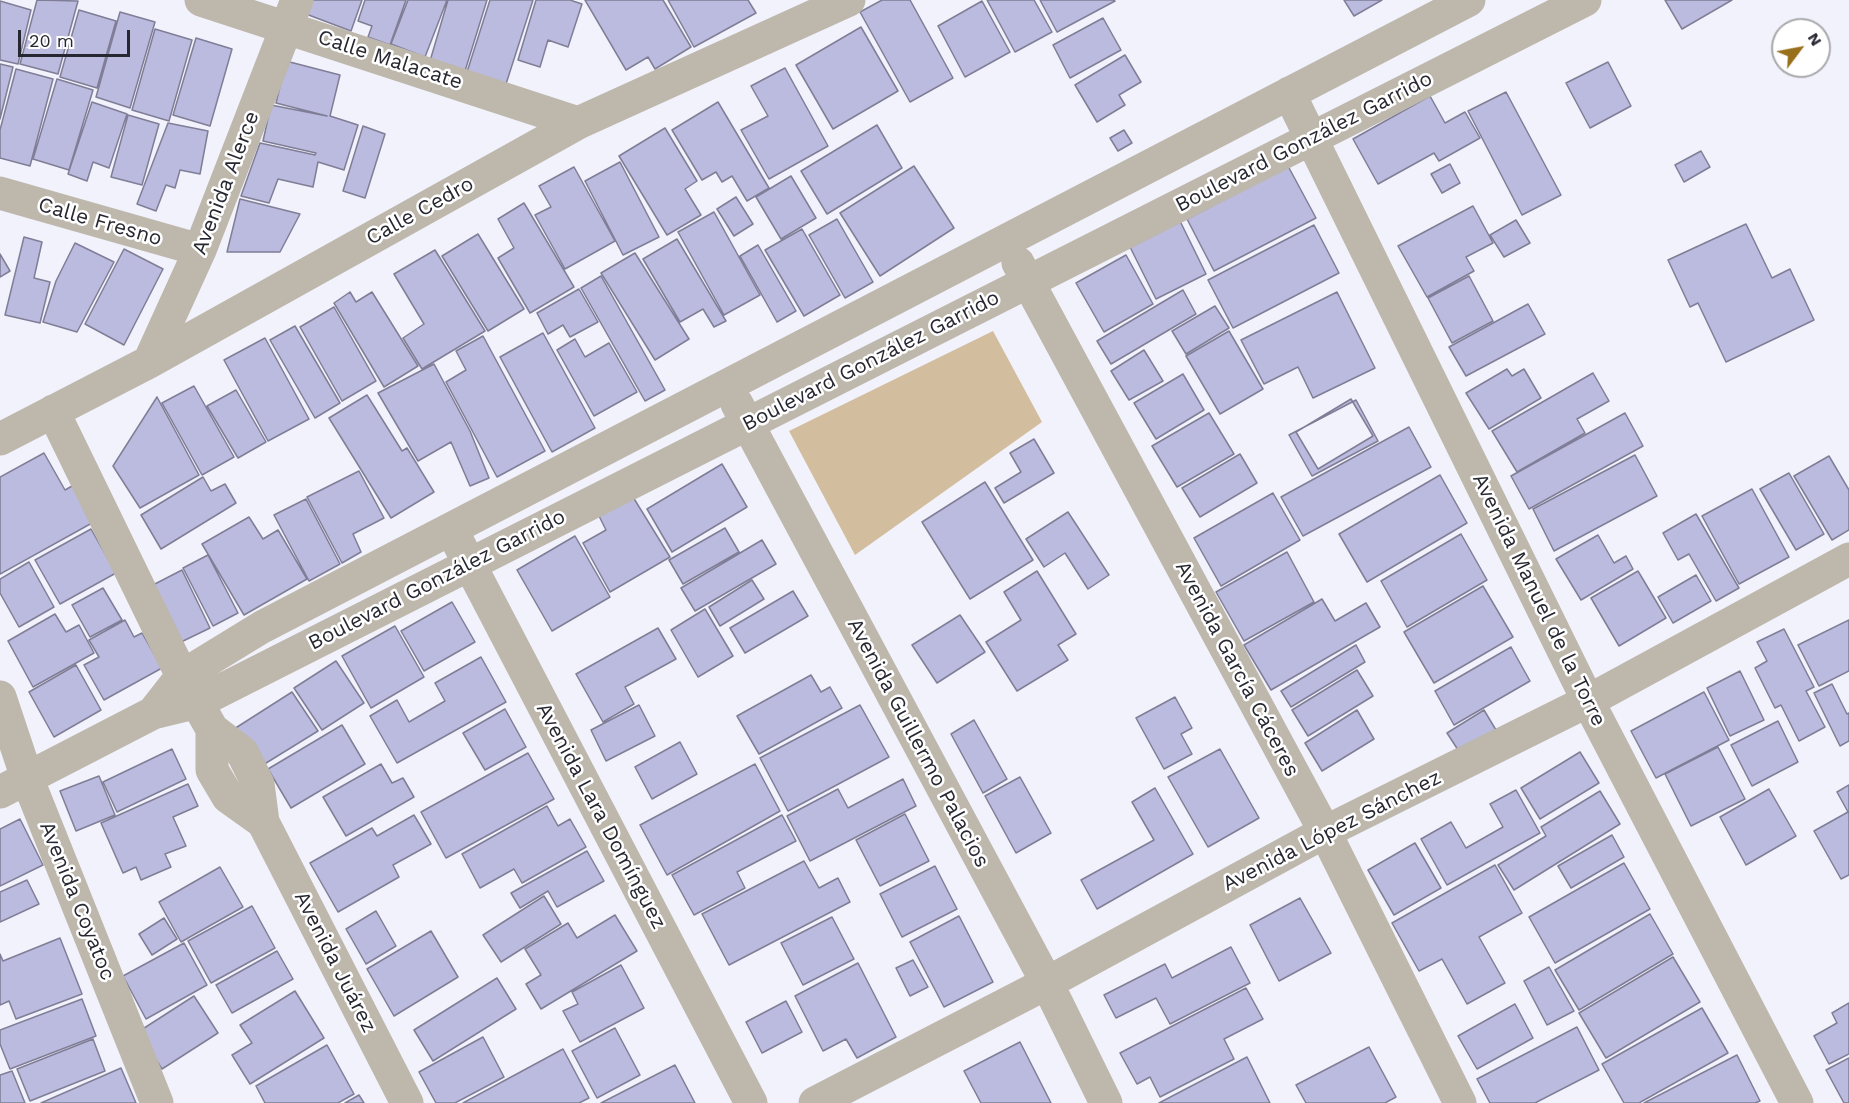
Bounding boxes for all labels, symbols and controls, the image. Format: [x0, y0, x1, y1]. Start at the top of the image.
scale bar [21, 18, 134, 56]
north arrow [1771, 18, 1831, 78]
street label: Calle Malacate [315, 25, 465, 95]
text: N [1804, 29, 1826, 49]
text: 20 m [29, 30, 74, 51]
street label: Boulevard González Garrido [1171, 66, 1437, 218]
street label: Avenida Alerce [187, 108, 265, 258]
street label: Calle Cedro [362, 171, 478, 251]
street label: Calle Fresno [35, 192, 165, 252]
street label: Boulevard González Garrido [738, 285, 1004, 437]
street label: Avenida Manuel de la Torre [1467, 469, 1611, 731]
street label: Boulevard González Garrido [304, 504, 570, 656]
street label: Avenida García Cáceres [1169, 557, 1305, 781]
street label: Avenida Guillermo Palacios [842, 614, 994, 872]
street label: Avenida Lara Domínguez [531, 699, 671, 933]
street label: Avenida López Sánchez [1219, 765, 1445, 897]
street label: Avenida Coyatoc [34, 818, 120, 984]
street label: Avenida Juárez [289, 887, 381, 1037]

